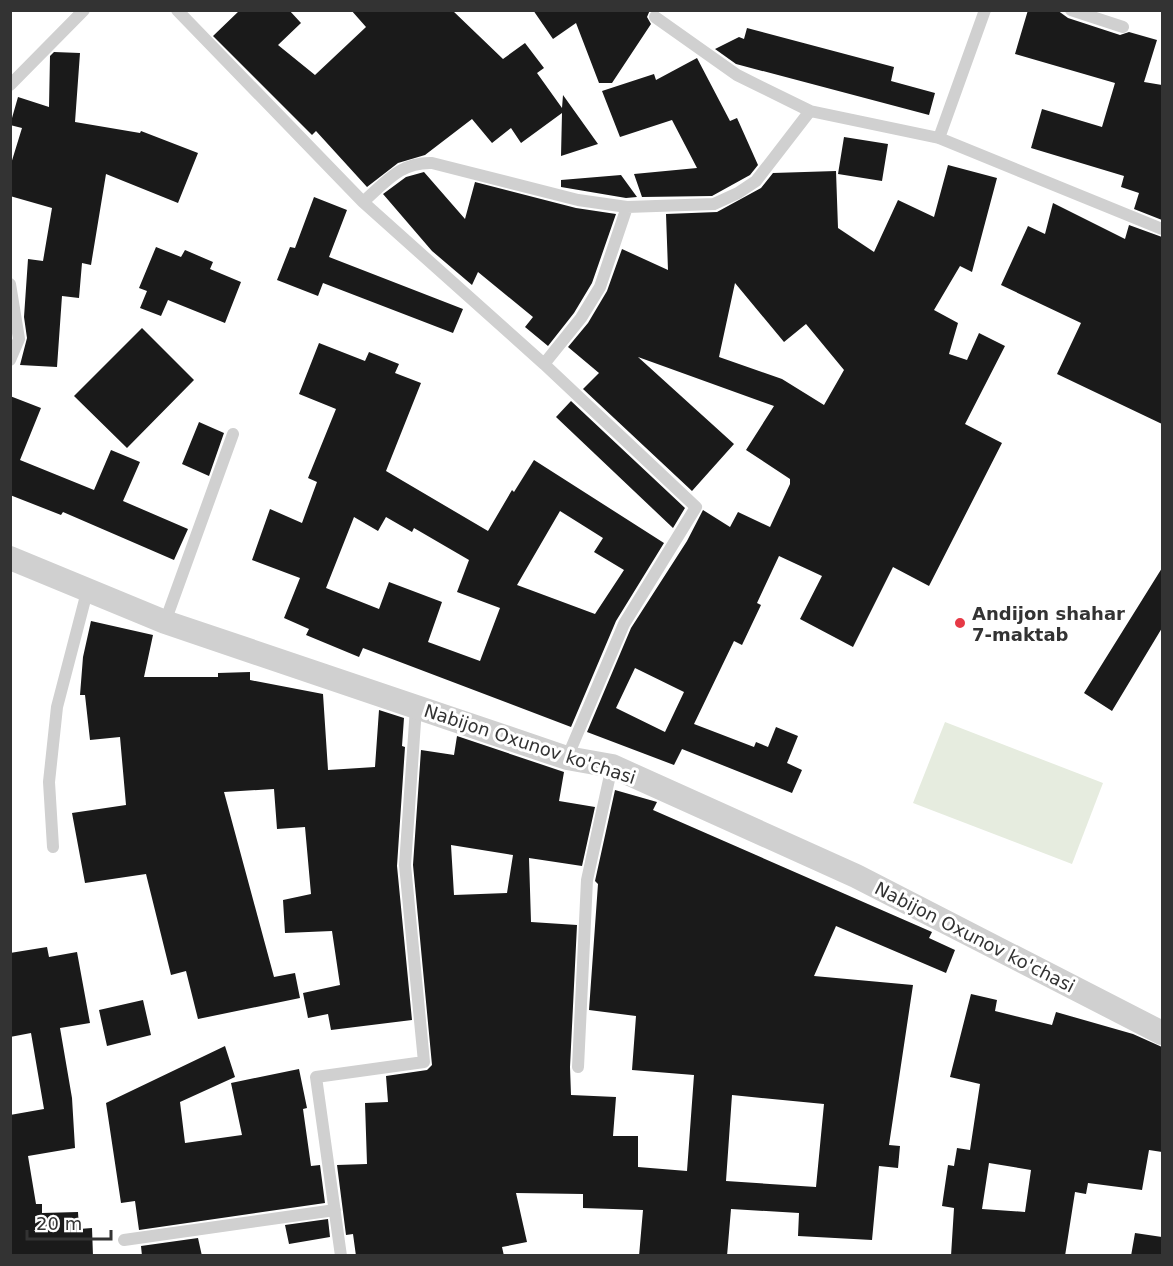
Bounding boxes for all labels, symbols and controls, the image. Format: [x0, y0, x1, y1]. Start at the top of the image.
place label: Andijon shahar 7-maktab [972, 603, 1125, 645]
marker: Andijon shahar 7-maktab [953, 616, 967, 630]
street label: Nabijon Oxunov ko'chasi [421, 700, 639, 788]
street label: Nabijon Oxunov ko'chasi [872, 877, 1078, 997]
scale bar [27, 1203, 111, 1241]
text: 20 m [36, 1213, 82, 1234]

